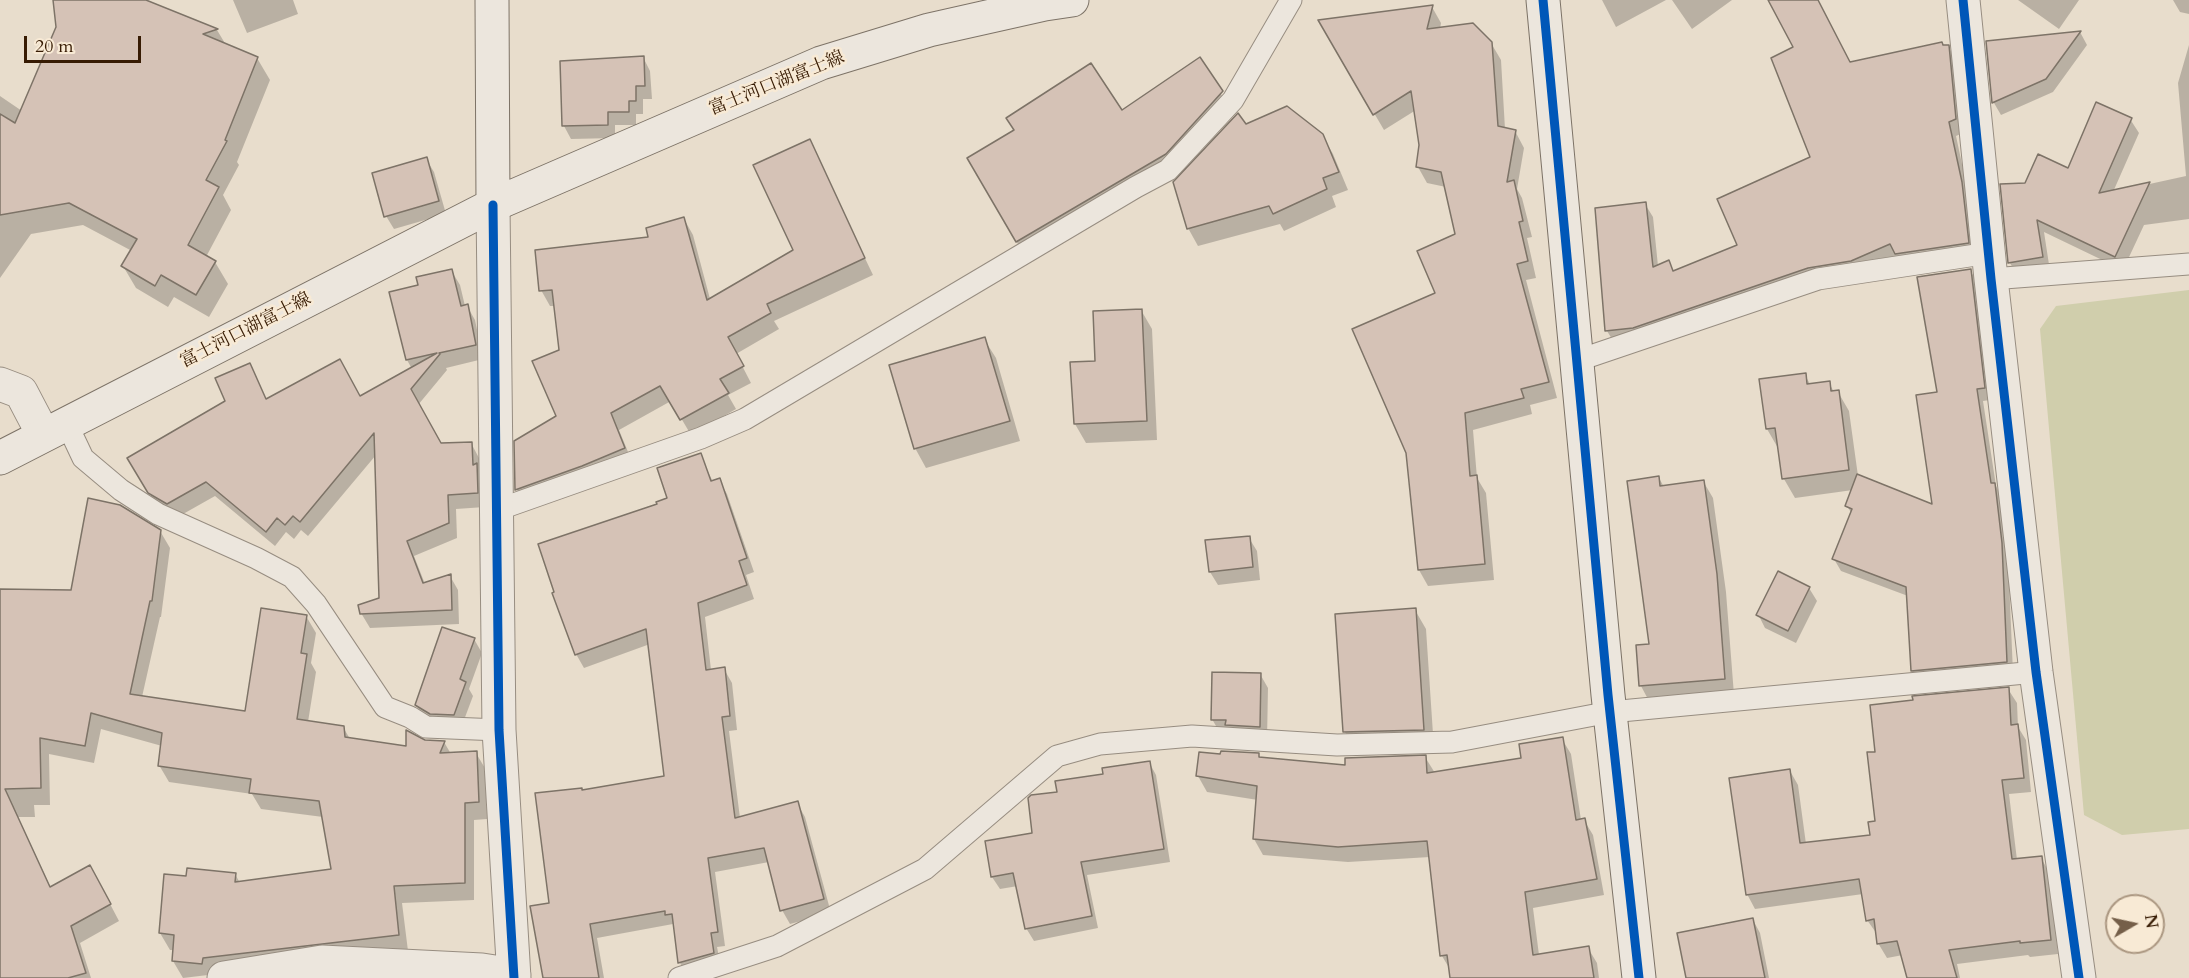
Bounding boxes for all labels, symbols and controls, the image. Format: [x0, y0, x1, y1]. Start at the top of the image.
scale bar [27, 24, 144, 62]
text: 20 m [35, 34, 74, 59]
street label: 富士河口湖富士線 [706, 47, 848, 121]
street label: 富士河口湖富士線 [177, 289, 315, 373]
north arrow [2105, 894, 2165, 954]
text: N [2139, 913, 2163, 930]

